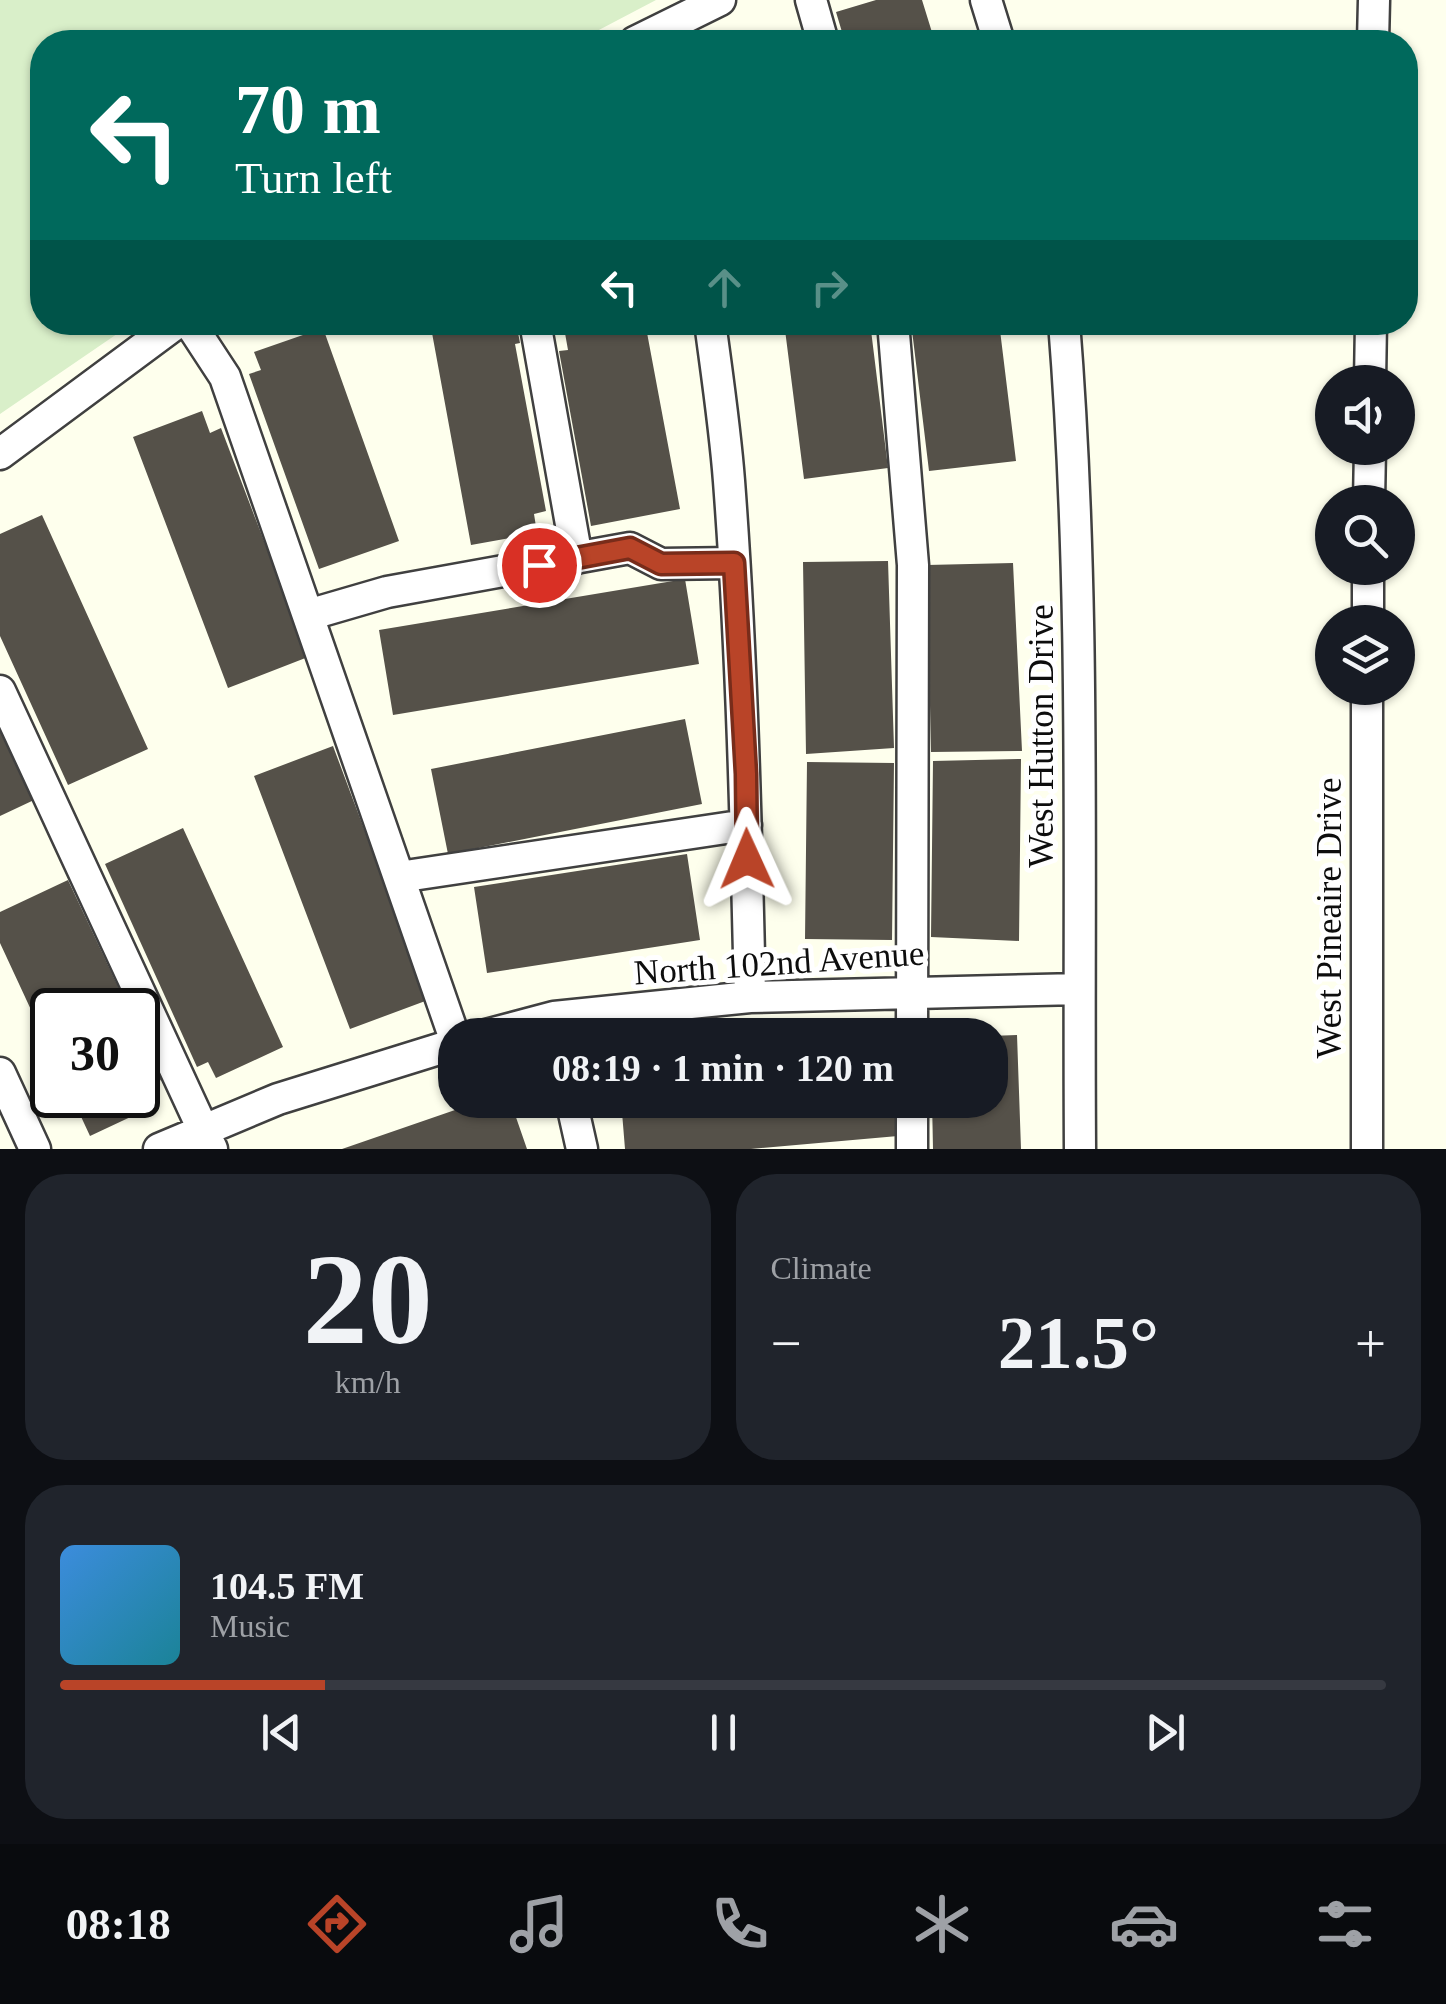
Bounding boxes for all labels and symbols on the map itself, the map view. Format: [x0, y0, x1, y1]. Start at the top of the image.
pin [497, 523, 582, 608]
street label: West Hutton Drive [1022, 604, 1061, 868]
street label: West Pineaire Drive [1310, 778, 1349, 1058]
position arrow [695, 807, 799, 911]
street label: North 102nd Avenue [633, 933, 925, 993]
speed limit sign: 30 [30, 988, 160, 1118]

